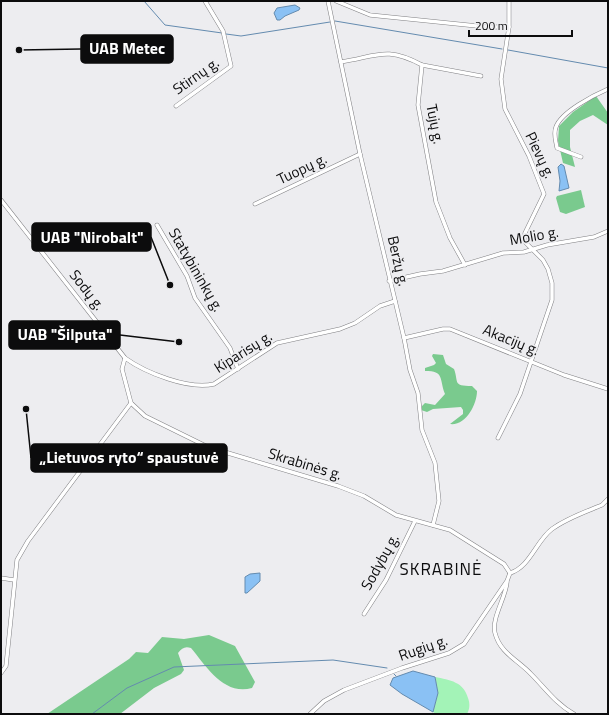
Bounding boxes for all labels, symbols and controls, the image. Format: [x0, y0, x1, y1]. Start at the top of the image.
scale bar [469, 12, 572, 38]
text: 200 m [475, 16, 508, 35]
callout: UAB Metec [81, 35, 173, 63]
text: UAB Metec [89, 36, 165, 60]
street label: Stirnų g. [168, 51, 224, 100]
street label: Tujų g. [420, 102, 451, 146]
street label: Pievų g. [520, 128, 561, 182]
street label: Tuopų g. [273, 147, 330, 190]
street label: Molio g. [508, 220, 560, 251]
callout: UAB "Nirobalt" [32, 223, 151, 251]
street label: Statybininkų g. [163, 224, 230, 316]
text: UAB "Nirobalt" [40, 225, 144, 249]
street label: Beržų g. [382, 233, 415, 288]
street label: Sodų g. [64, 264, 111, 315]
street label: Akacijų g. [480, 318, 543, 361]
callout: UAB "Šilputa" [9, 321, 120, 349]
text: UAB "Šilputa" [18, 322, 113, 346]
street label: Kiparisų g. [209, 325, 276, 379]
street label: Skrabinės g. [265, 441, 345, 486]
callout: „Lietuvos ryto“ spaustuvė [31, 444, 227, 472]
text: „Lietuvos ryto“ spaustuvė [38, 445, 219, 469]
street label: Sodybų g. [355, 529, 404, 594]
district label: SKRABINĖ [400, 556, 482, 582]
street label: Rugių g. [395, 628, 450, 667]

